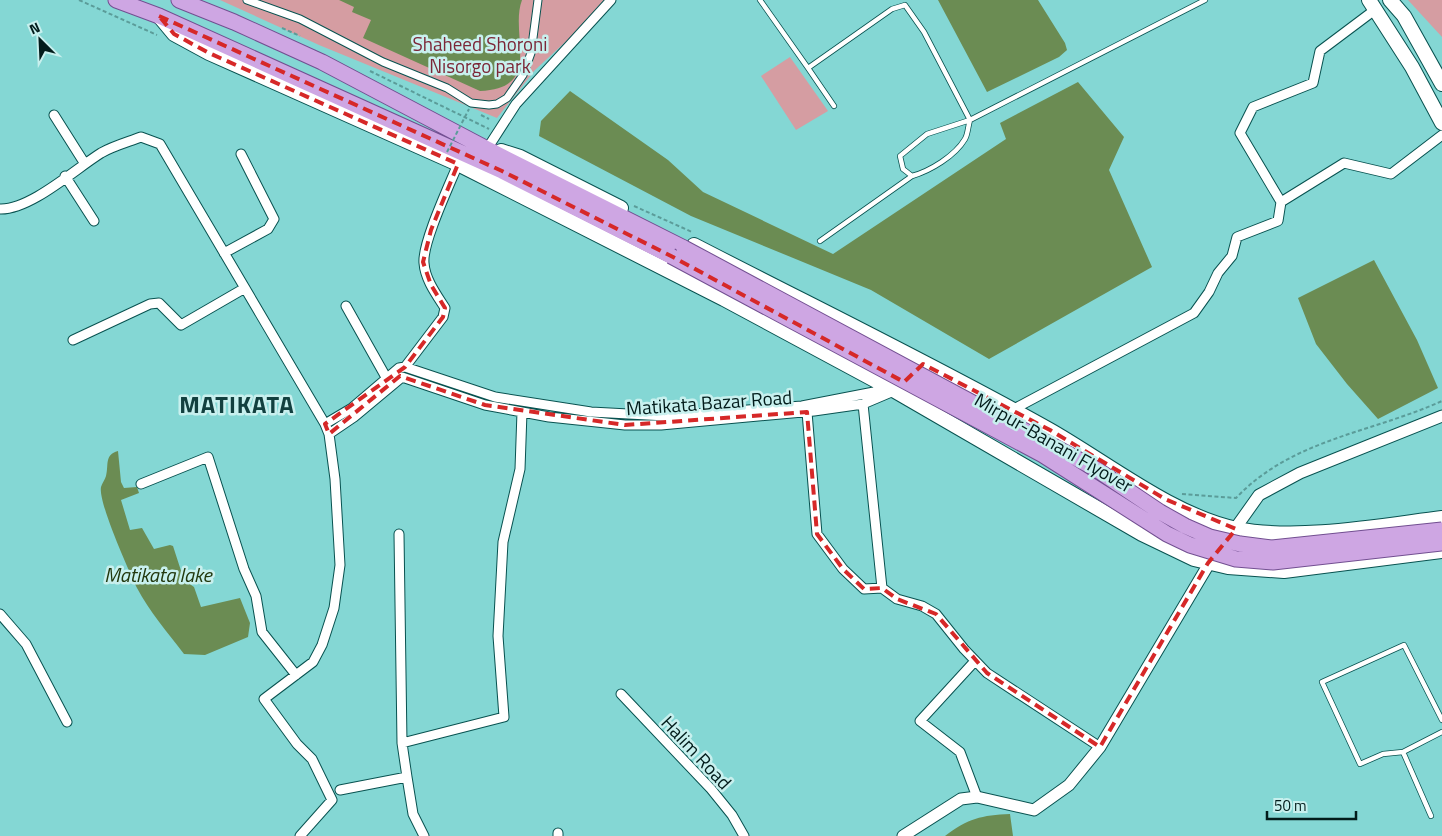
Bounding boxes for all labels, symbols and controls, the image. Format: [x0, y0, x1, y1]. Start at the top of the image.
north arrow [15, 15, 65, 65]
text: N [26, 16, 43, 39]
park label: Shaheed Shoroni Nisorgo park [413, 29, 547, 80]
street label: Matikata Bazar Road [625, 382, 793, 422]
street label: Mirpur-Banani Flyover [969, 385, 1139, 499]
district label: MATIKATA [179, 386, 295, 422]
water label: Matikata lake [104, 559, 214, 590]
street label: Halim Road [655, 708, 739, 796]
scale bar [1267, 788, 1356, 820]
text: 50 m [1274, 794, 1307, 817]

